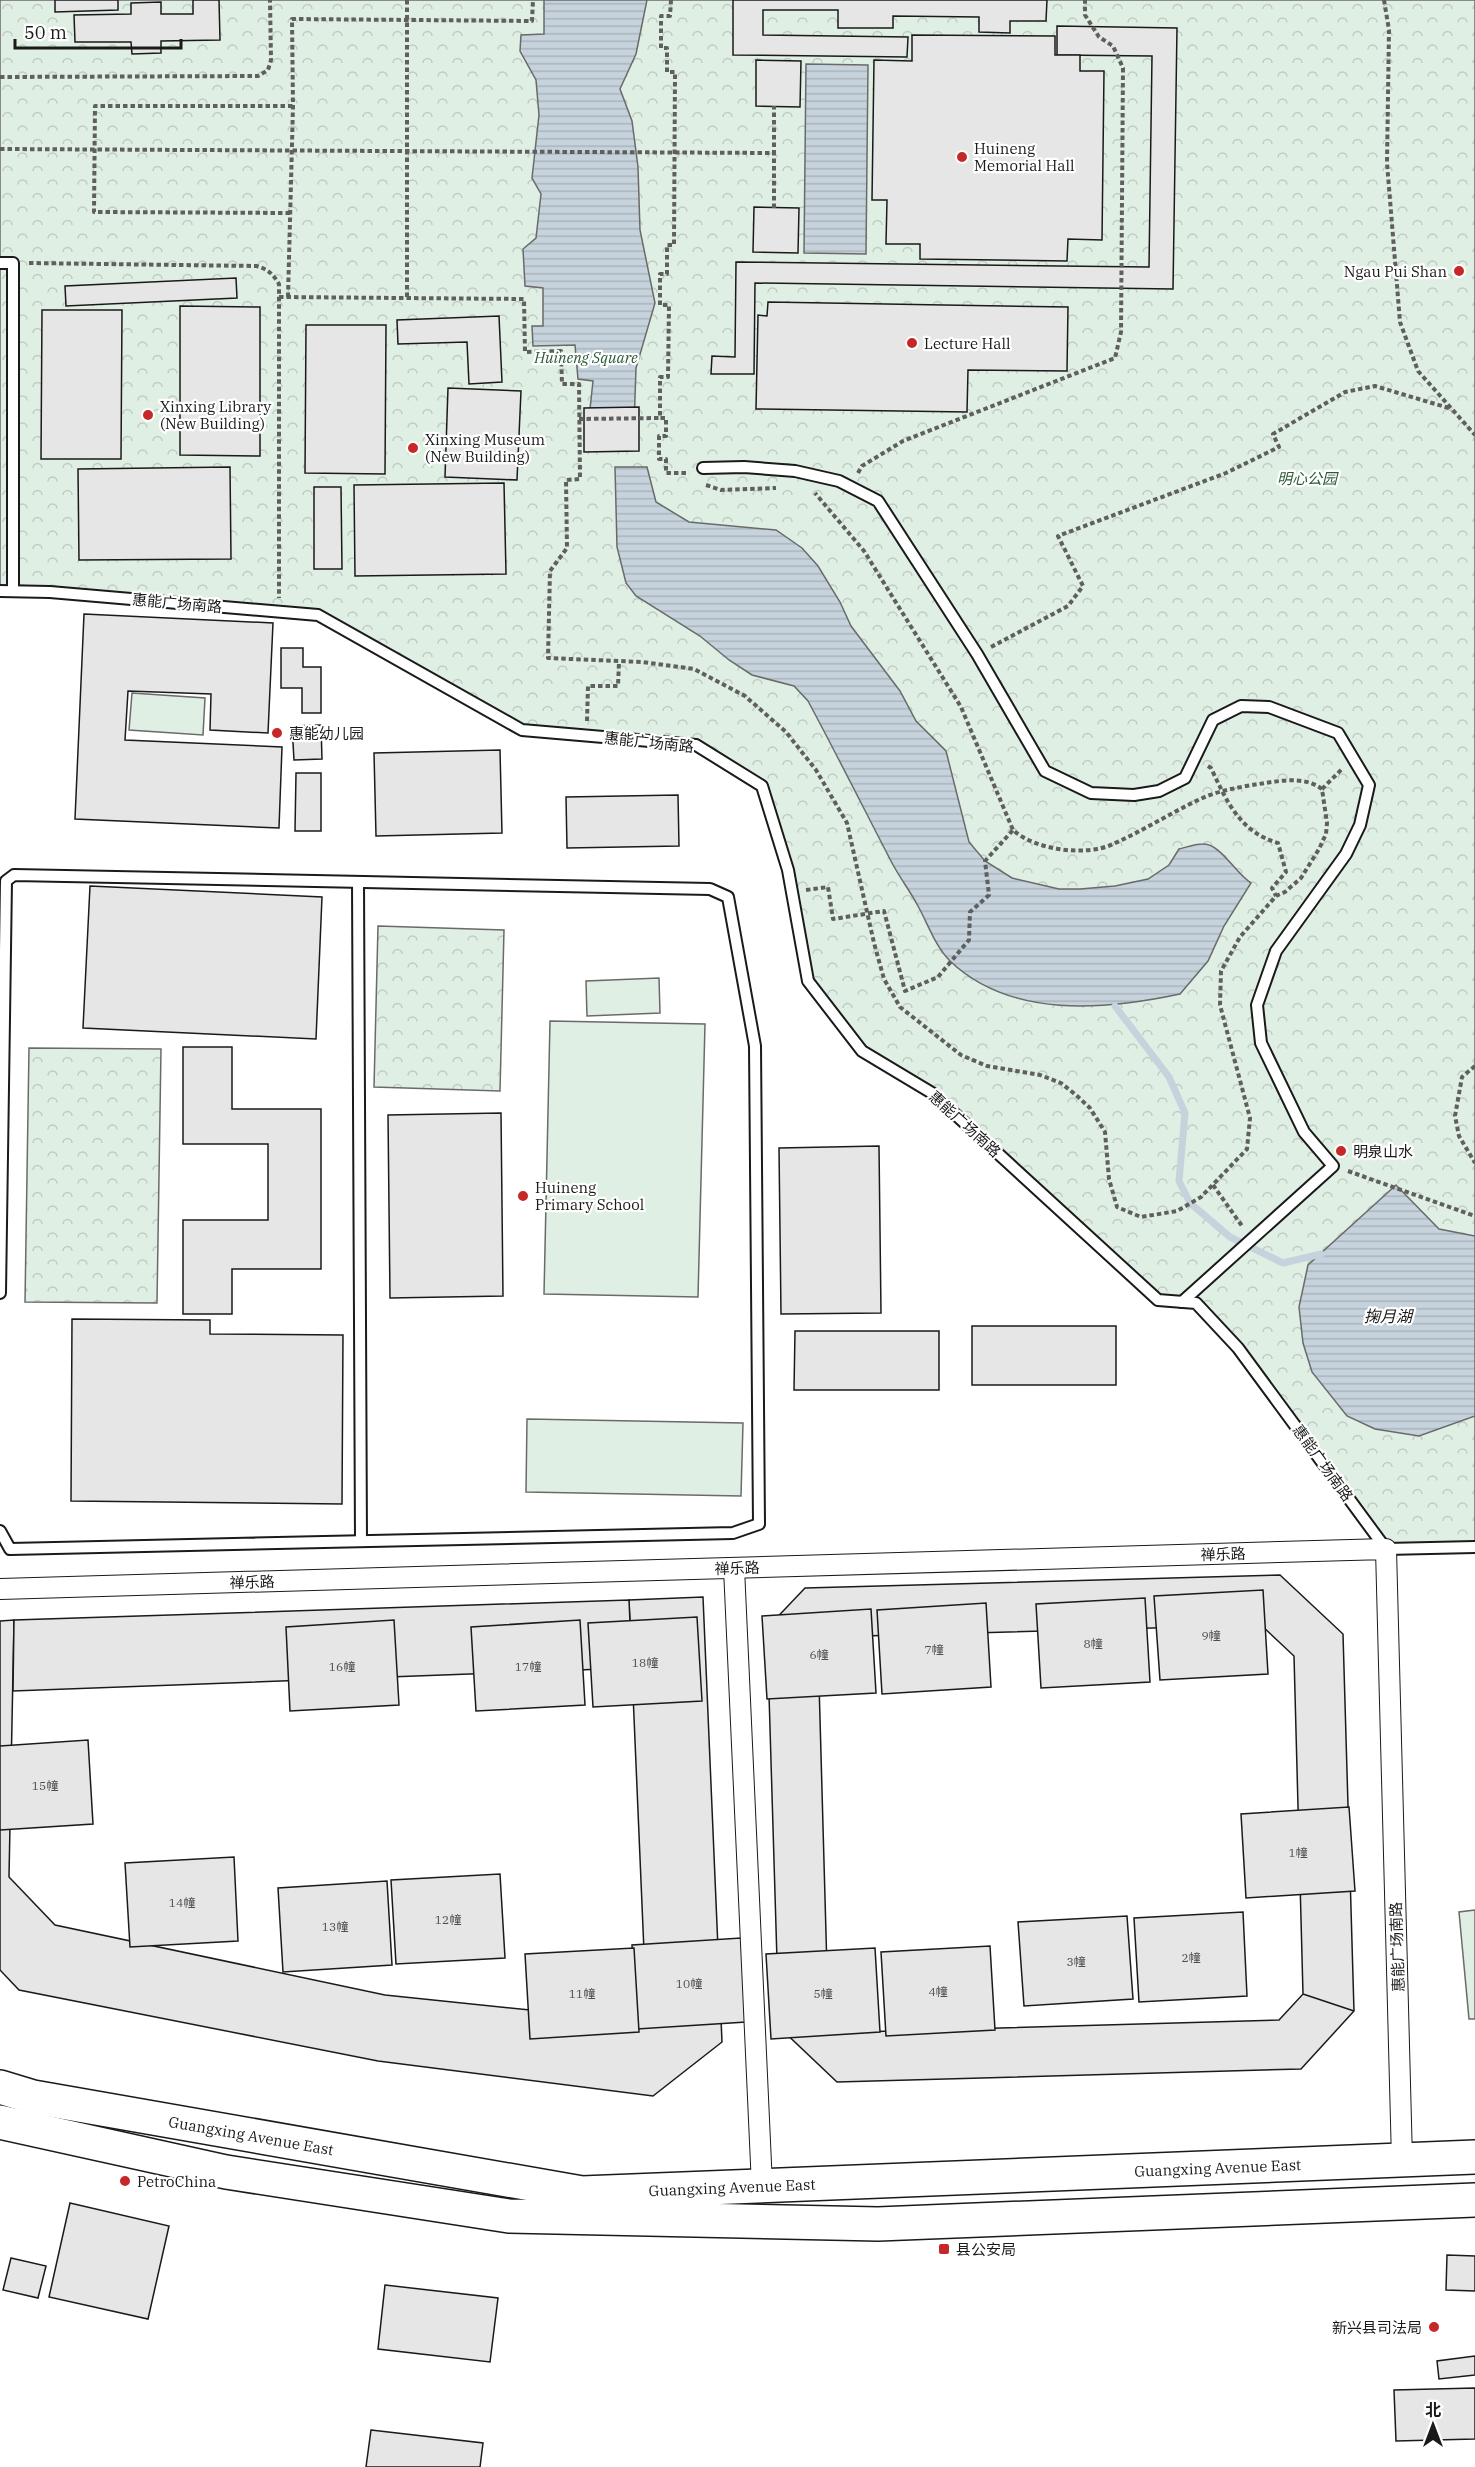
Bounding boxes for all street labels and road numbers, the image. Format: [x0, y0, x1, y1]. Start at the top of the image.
street label: 惠能广场南路 [131, 590, 223, 616]
street label: 惠能广场南路 [603, 728, 695, 756]
street label: 惠能广场南路 [925, 1087, 1005, 1161]
street label: 惠能广场南路 [1289, 1421, 1357, 1505]
street label: 禅乐路 [1200, 1544, 1246, 1564]
street label: 禅乐路 [714, 1558, 760, 1578]
street label: 禅乐路 [229, 1572, 275, 1592]
street label: 惠能广场南路 [1386, 1902, 1408, 1992]
street label: Guangxing Avenue East [167, 2111, 335, 2159]
street label: Guangxing Avenue East [1134, 2155, 1302, 2180]
street label: Guangxing Avenue East [648, 2174, 816, 2200]

